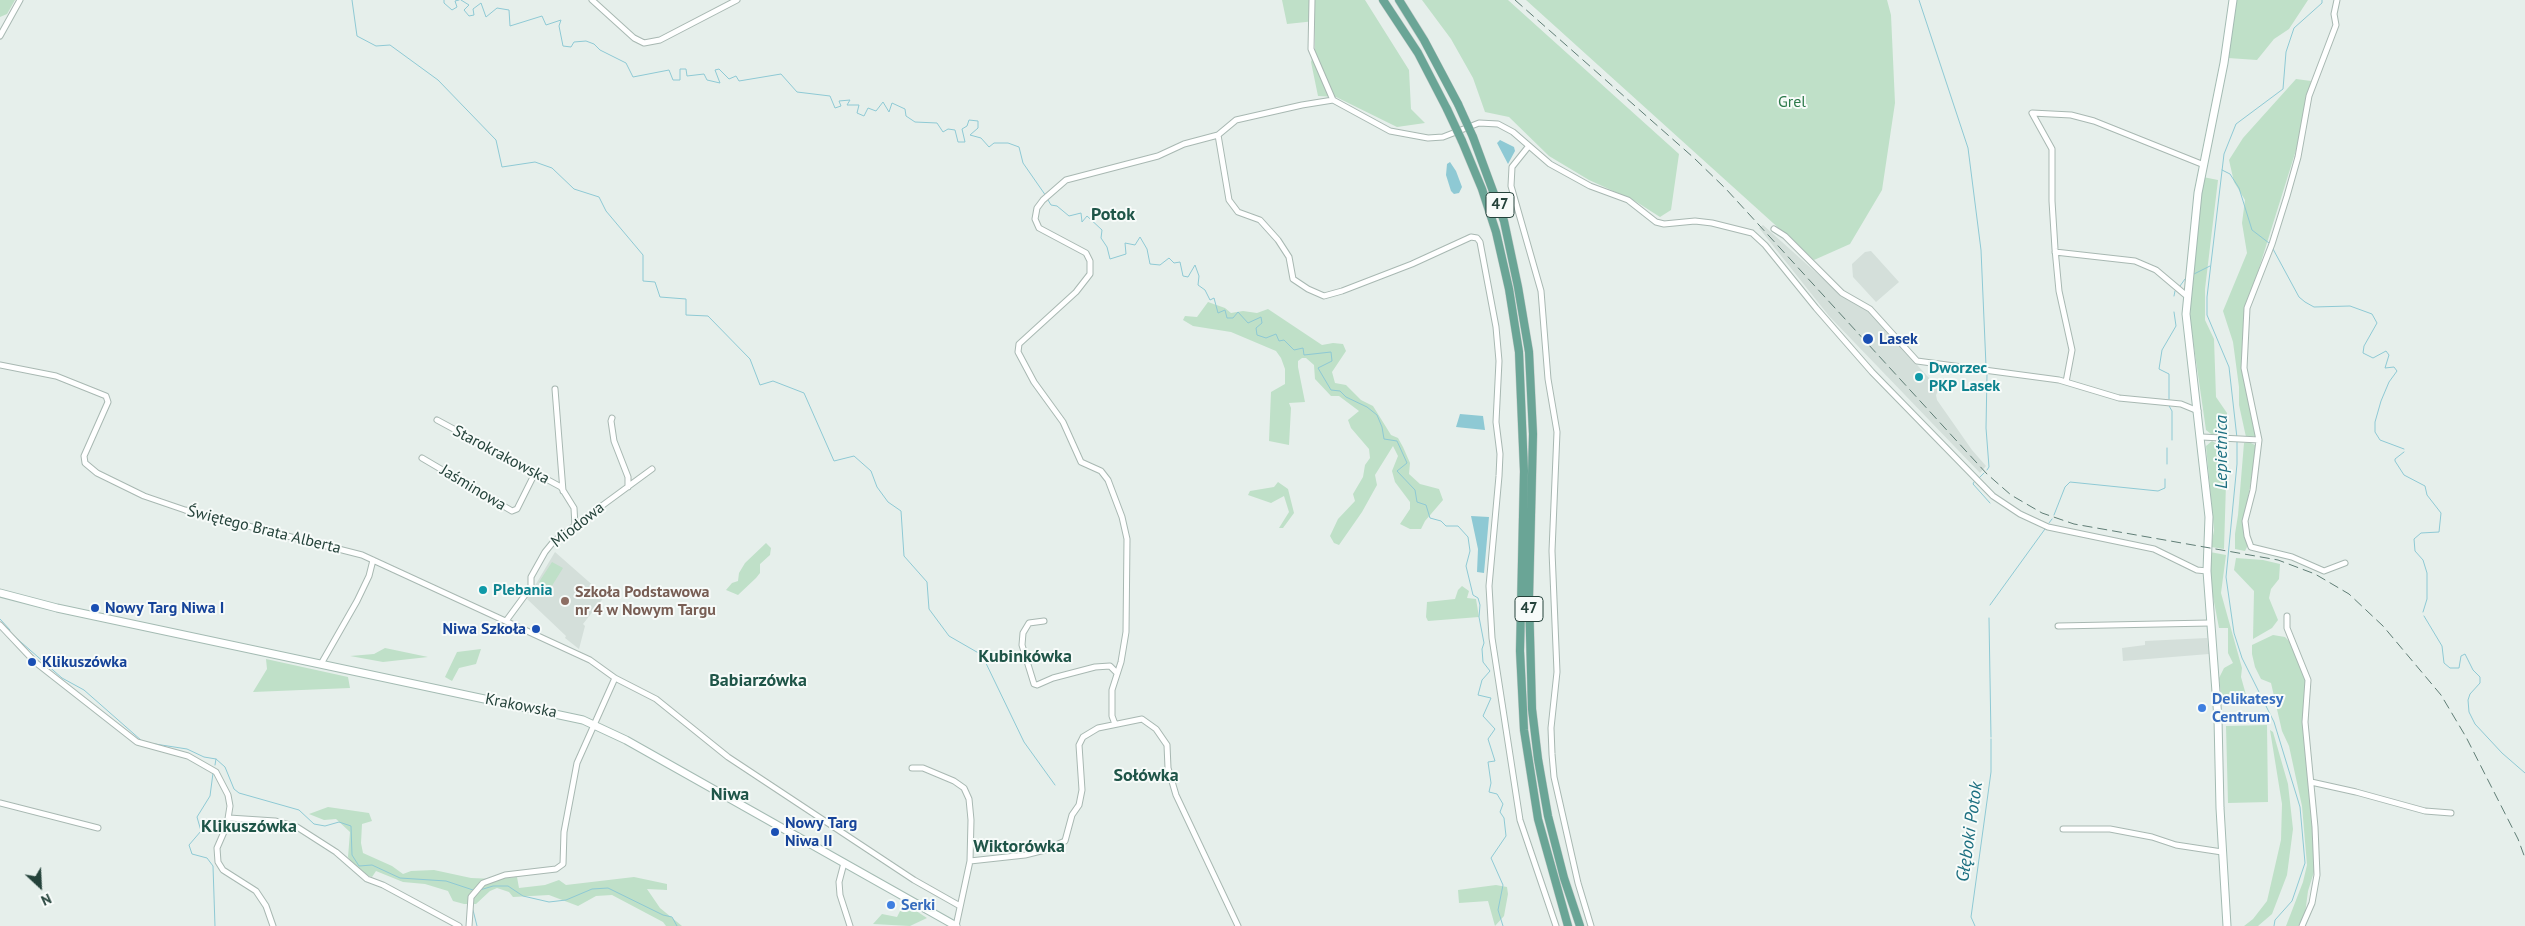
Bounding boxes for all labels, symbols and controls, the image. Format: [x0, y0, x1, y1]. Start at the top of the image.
park label: Grel [1778, 92, 1806, 112]
road number: 47 [1486, 192, 1514, 218]
district label: Potok [1091, 204, 1135, 226]
place label: Lasek [1879, 329, 1918, 349]
marker: Lasek [1861, 332, 1875, 346]
place label: Dworzec PKP Lasek [1929, 358, 2000, 396]
marker: Dworzec PKP Lasek [1913, 371, 1925, 383]
water label: Lepietnica [2211, 415, 2233, 489]
street label: Starokrakowska [449, 421, 553, 489]
street label: Jaśminowa [437, 461, 509, 515]
street label: Miodowa [548, 498, 608, 552]
street label: Świętego Brata Alberta [185, 502, 343, 558]
place label: Plebania [493, 580, 552, 600]
place label: Szkoła Podstawowa nr 4 w Nowym Targu [575, 582, 716, 620]
marker: Plebania [477, 584, 489, 596]
marker: Szkoła Podstawowa nr 4 w Nowym Targu [559, 595, 571, 607]
road number: 47 [1515, 596, 1543, 622]
place label: Nowy Targ Niwa I [105, 598, 224, 618]
marker: Nowy Targ Niwa I [89, 602, 101, 614]
place label: Niwa Szkoła [443, 619, 526, 639]
marker: Niwa Szkoła [530, 623, 542, 635]
district label: Kubinkówka [978, 646, 1072, 668]
place label: Klikuszówka [42, 652, 127, 672]
marker: Klikuszówka [26, 656, 38, 668]
district label: Babiarzówka [709, 670, 807, 692]
place label: Delikatesy Centrum [2212, 689, 2283, 727]
street label: Krakowska [484, 690, 558, 722]
marker: Delikatesy Centrum [2196, 702, 2208, 714]
district label: Sołówka [1113, 765, 1179, 787]
water label: Głęboki Potok [1952, 781, 1988, 883]
district label: Niwa [711, 784, 749, 806]
place label: Nowy Targ Niwa II [785, 813, 857, 851]
district label: Klikuszówka [201, 816, 297, 838]
marker: Nowy Targ Niwa II [769, 826, 781, 838]
district label: Wiktorówka [973, 836, 1065, 858]
north arrow [15, 861, 65, 911]
text: N [38, 889, 54, 910]
place label: Serki [901, 895, 935, 915]
marker: Serki [885, 899, 897, 911]

